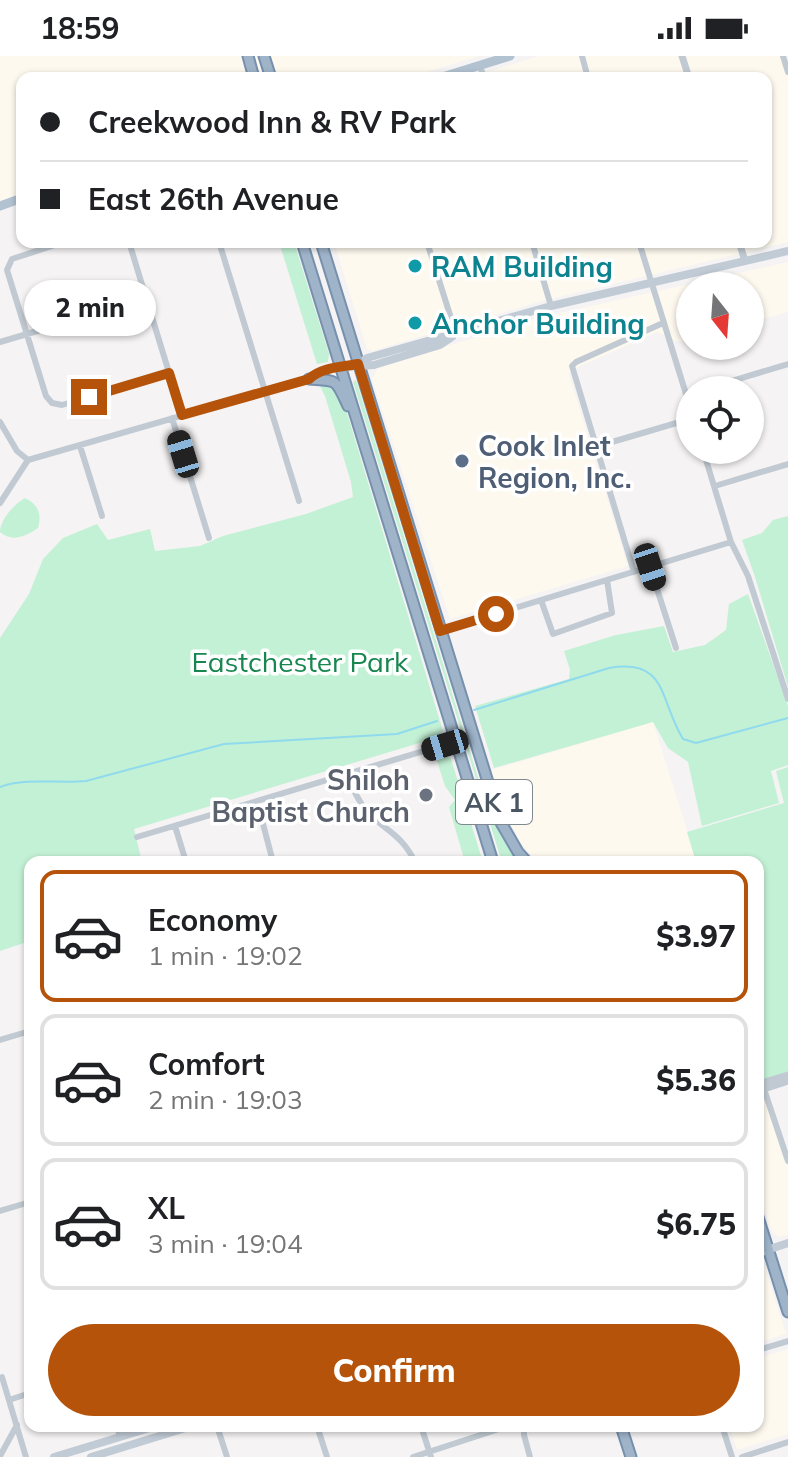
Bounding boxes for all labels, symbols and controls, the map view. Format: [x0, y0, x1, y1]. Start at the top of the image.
text: 18:59 [40, 9, 119, 47]
text: Creekwood Inn & RV Park [88, 103, 456, 141]
text: East 26th Avenue [88, 180, 339, 218]
place label: RAM Building [431, 249, 613, 284]
marker: RAM Building [406, 257, 424, 275]
north arrow [676, 272, 764, 360]
map controls [676, 272, 764, 464]
callout: 2 min [23, 281, 155, 337]
text: 2 min [55, 291, 125, 324]
place label: Anchor Building [431, 306, 645, 341]
marker: Anchor Building [406, 314, 424, 332]
button: locate [676, 376, 764, 464]
route end [71, 379, 107, 415]
car [165, 428, 201, 480]
place label: Cook Inlet Region, Inc. [478, 428, 632, 495]
marker: Cook Inlet Region, Inc. [453, 452, 471, 470]
car [631, 540, 669, 594]
route start [478, 596, 514, 632]
park label: Eastchester Park [191, 644, 409, 679]
car [419, 727, 471, 763]
place label: Shiloh Baptist Church [211, 762, 410, 829]
road number: AK 1 [456, 780, 532, 824]
marker: Shiloh Baptist Church [417, 786, 435, 804]
icon: car [52, 900, 124, 972]
text: Economy [148, 901, 277, 939]
text: $3.97 [656, 917, 736, 955]
text: 1 min · 19:02 [148, 939, 303, 972]
icon: car [52, 1044, 124, 1116]
text: Comfort [148, 1045, 265, 1083]
text: $5.36 [656, 1061, 736, 1099]
text: 2 min · 19:03 [148, 1083, 303, 1116]
icon: car [52, 1188, 124, 1260]
text: XL [148, 1189, 185, 1227]
text: $6.75 [656, 1205, 736, 1243]
text: 3 min · 19:04 [148, 1227, 303, 1260]
button: Confirm [48, 1324, 740, 1416]

